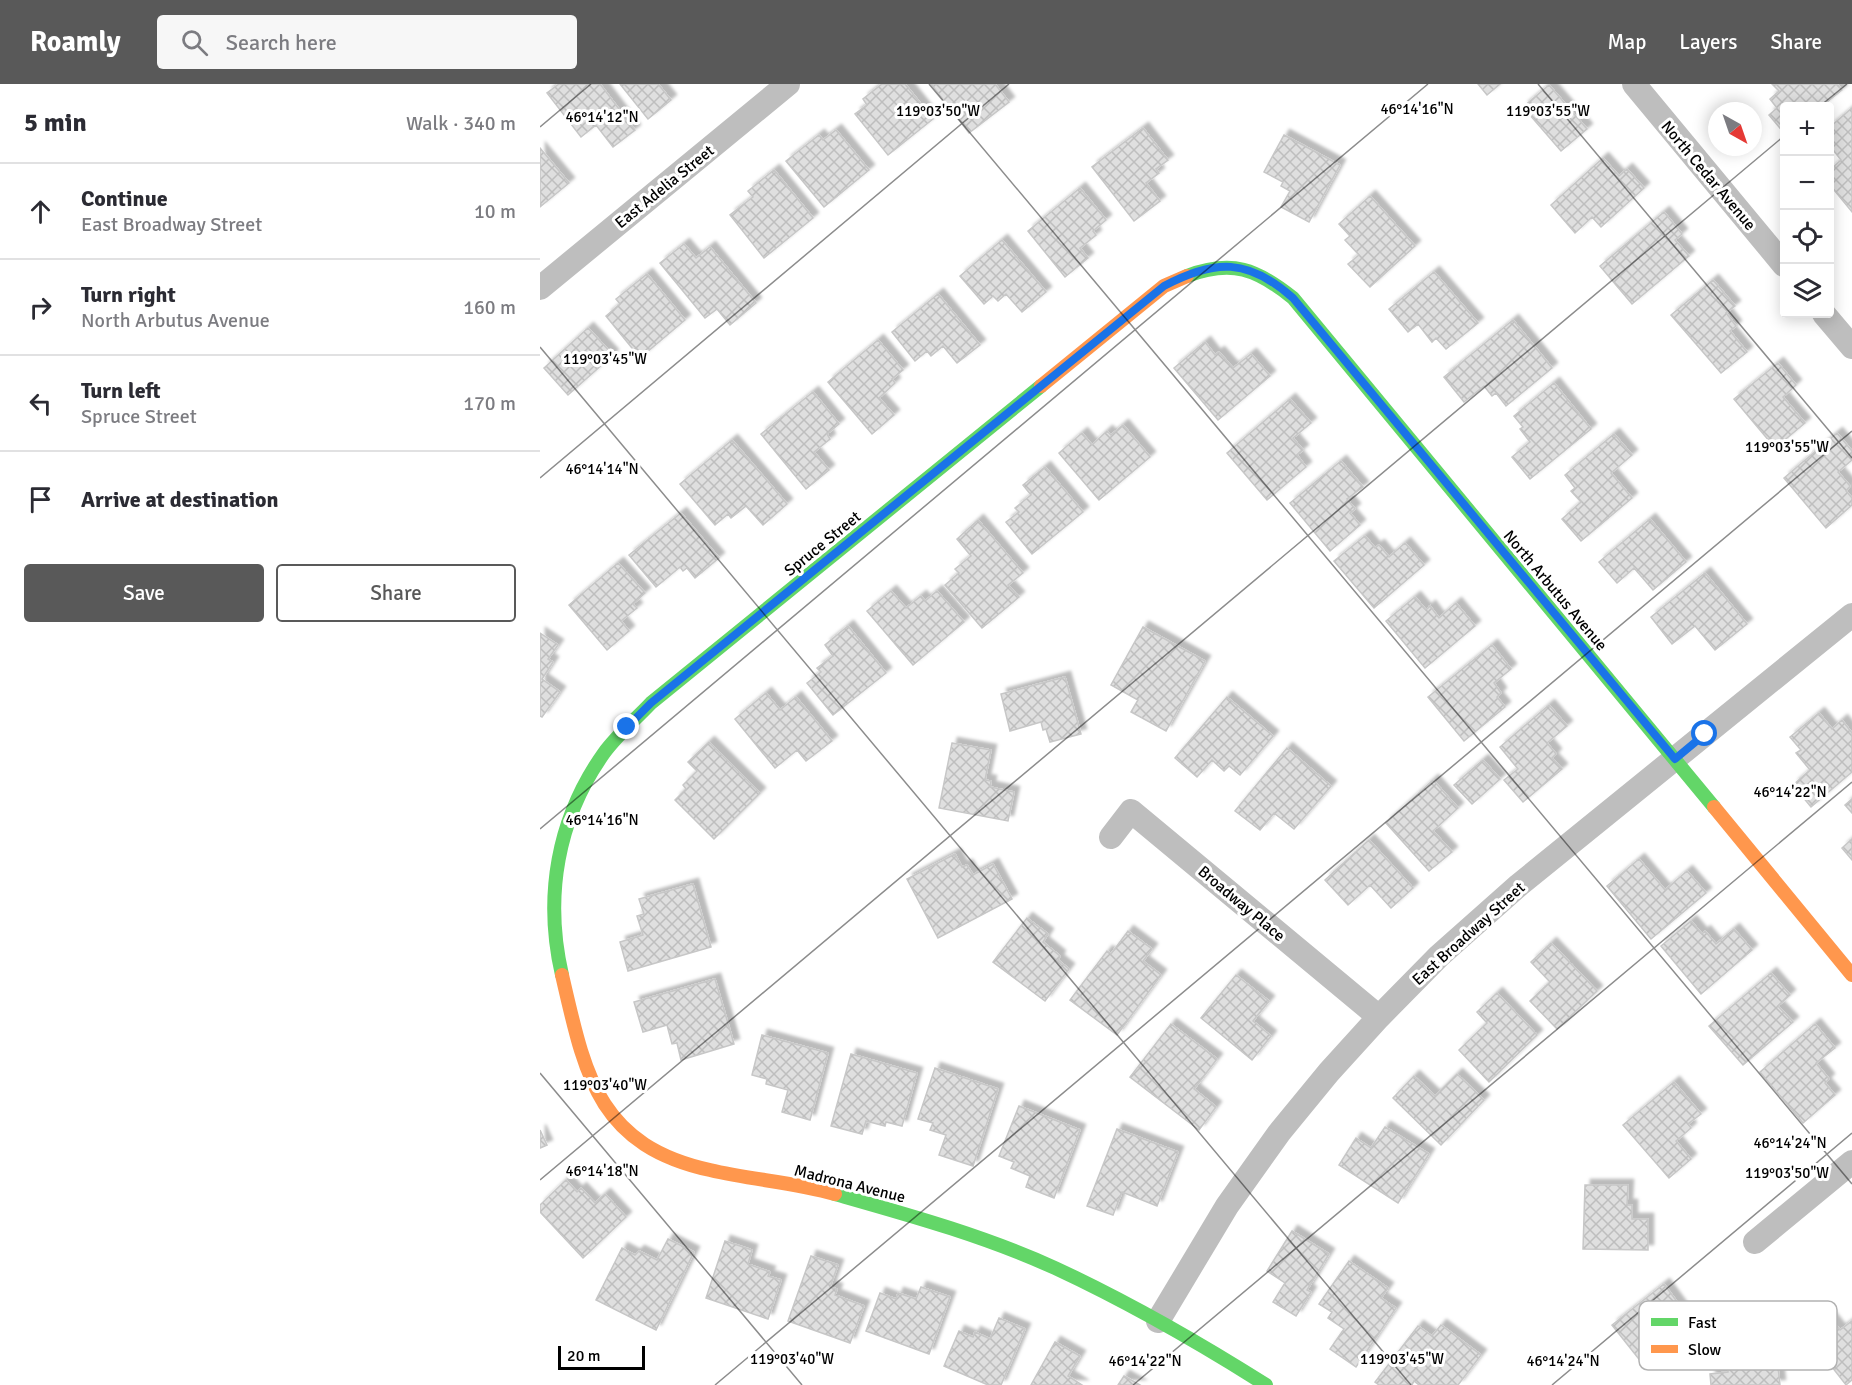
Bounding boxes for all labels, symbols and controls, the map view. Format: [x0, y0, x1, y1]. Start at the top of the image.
search box [157, 15, 577, 69]
text: Roamly [30, 25, 121, 59]
icon: search [178, 26, 211, 59]
text: Search here [226, 29, 337, 56]
text: Map [1608, 29, 1646, 55]
text: Layers [1679, 29, 1737, 55]
text: Share [1770, 29, 1822, 55]
text: 46°14'16"N [1380, 100, 1454, 118]
text: 119°03'50"W [896, 102, 980, 120]
text: 119°03'55"W [1506, 102, 1590, 120]
north arrow [1708, 102, 1762, 156]
map controls [1780, 102, 1834, 318]
button: + [1780, 102, 1834, 156]
text: 5 min [24, 107, 87, 139]
text: 46°14'12"N [565, 108, 639, 126]
text: Walk · 340 m [406, 111, 516, 136]
street label: North Cedar Avenue [1657, 117, 1760, 234]
street label: East Adelia Street [611, 140, 718, 233]
button: − [1780, 156, 1834, 210]
text: Continue [81, 185, 168, 212]
icon: ahead [24, 195, 57, 228]
text: 10 m [474, 199, 516, 224]
button: locate [1780, 210, 1834, 264]
text: East Broadway Street [81, 212, 262, 237]
button: layers [1780, 264, 1834, 318]
text: Turn right [81, 281, 176, 308]
icon: right [24, 291, 57, 324]
text: 160 m [463, 295, 516, 320]
text: North Arbutus Avenue [81, 308, 270, 333]
text: 119°03'45"W [563, 350, 647, 368]
text: Turn left [81, 377, 161, 404]
icon: left [24, 387, 57, 420]
text: 170 m [463, 391, 516, 416]
text: Spruce Street [81, 404, 197, 429]
text: 119°03'55"W [1745, 438, 1829, 456]
text: 46°14'14"N [565, 460, 639, 478]
icon: arrive [24, 483, 57, 516]
text: Arrive at destination [81, 486, 278, 513]
street label: Spruce Street [780, 507, 865, 581]
street label: North Arbutus Avenue [1499, 526, 1611, 655]
button: Save [24, 564, 264, 622]
button: Share [276, 564, 516, 622]
route end [613, 713, 639, 739]
route start [1691, 720, 1717, 746]
text: 46°14'22"N [1753, 783, 1827, 801]
text: 46°14'16"N [565, 811, 639, 829]
street label: Broadway Place [1194, 862, 1289, 946]
street label: East Broadway Street [1408, 878, 1530, 990]
text: 119°03'40"W [563, 1076, 647, 1094]
text: 46°14'24"N [1753, 1134, 1827, 1152]
street label: Madrona Avenue [792, 1161, 907, 1207]
text: 46°14'18"N [565, 1162, 639, 1180]
text: 119°03'50"W [1745, 1164, 1829, 1182]
legend [1639, 1301, 1837, 1370]
text: Fast [1688, 1313, 1717, 1333]
text: Slow [1688, 1340, 1722, 1360]
scale bar [558, 1343, 645, 1370]
text: 20 m [567, 1346, 601, 1366]
text: 119°03'40"W [750, 1350, 834, 1368]
text: 119°03'45"W [1360, 1350, 1444, 1368]
text: 46°14'22"N [1108, 1352, 1182, 1370]
text: 46°14'24"N [1526, 1352, 1600, 1370]

